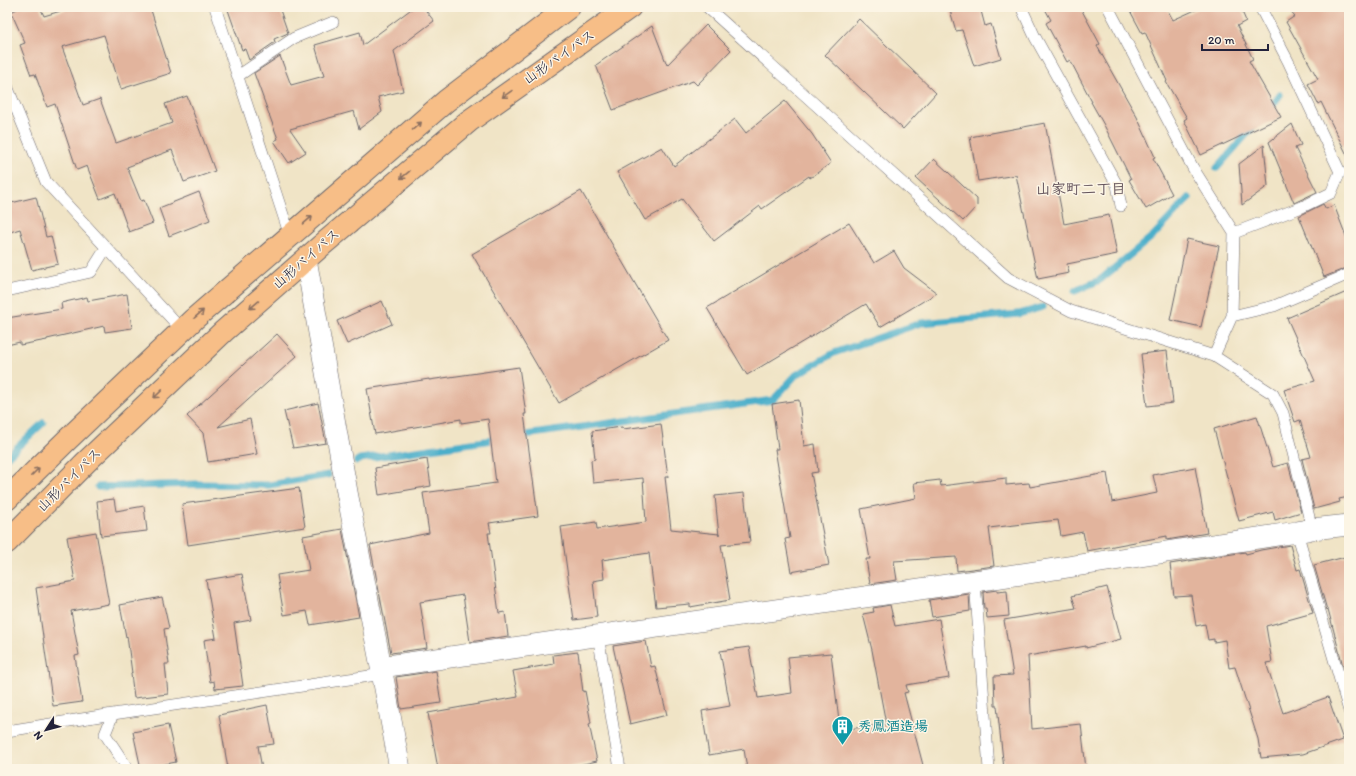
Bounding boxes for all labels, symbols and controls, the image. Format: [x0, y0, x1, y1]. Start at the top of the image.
street label: 山形バイパス [520, 26, 598, 88]
scale bar [1202, 26, 1268, 52]
text: 20 m [1208, 33, 1235, 47]
one-way arrow [501, 90, 512, 98]
one-way arrow [412, 121, 422, 130]
one-way arrow [400, 170, 410, 179]
district label: 山家町二丁目 [1036, 180, 1126, 198]
one-way arrow [303, 215, 313, 224]
street label: 山形バイパス [269, 225, 343, 293]
one-way arrow [248, 301, 259, 310]
one-way arrow [194, 310, 204, 319]
one-way arrow [153, 389, 163, 399]
street label: 山形バイパス [33, 444, 105, 516]
one-way arrow [30, 467, 40, 477]
north arrow [26, 710, 66, 750]
building icon: 秀鳳酒造場 [829, 713, 855, 746]
place label: 秀鳳酒造場 [858, 718, 928, 735]
text: N [31, 729, 46, 742]

